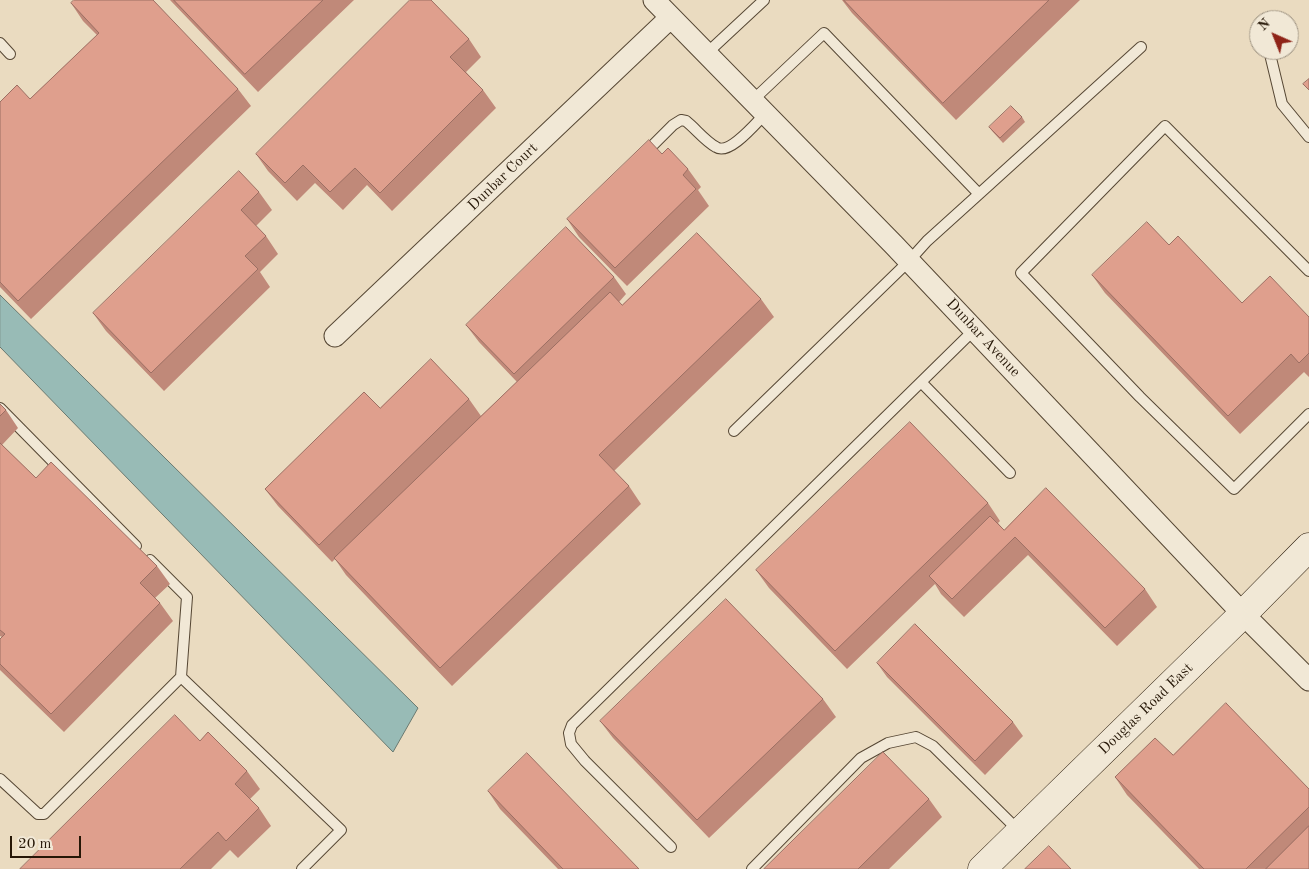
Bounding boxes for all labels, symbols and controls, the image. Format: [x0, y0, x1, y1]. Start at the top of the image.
north arrow [1249, 10, 1299, 60]
text: N [1256, 16, 1273, 34]
street label: Dunbar Court [464, 139, 542, 215]
street label: Dunbar Avenue [942, 295, 1024, 381]
street label: Douglas Road East [1095, 659, 1197, 759]
scale bar [12, 826, 84, 858]
text: 20 m [18, 837, 52, 852]

